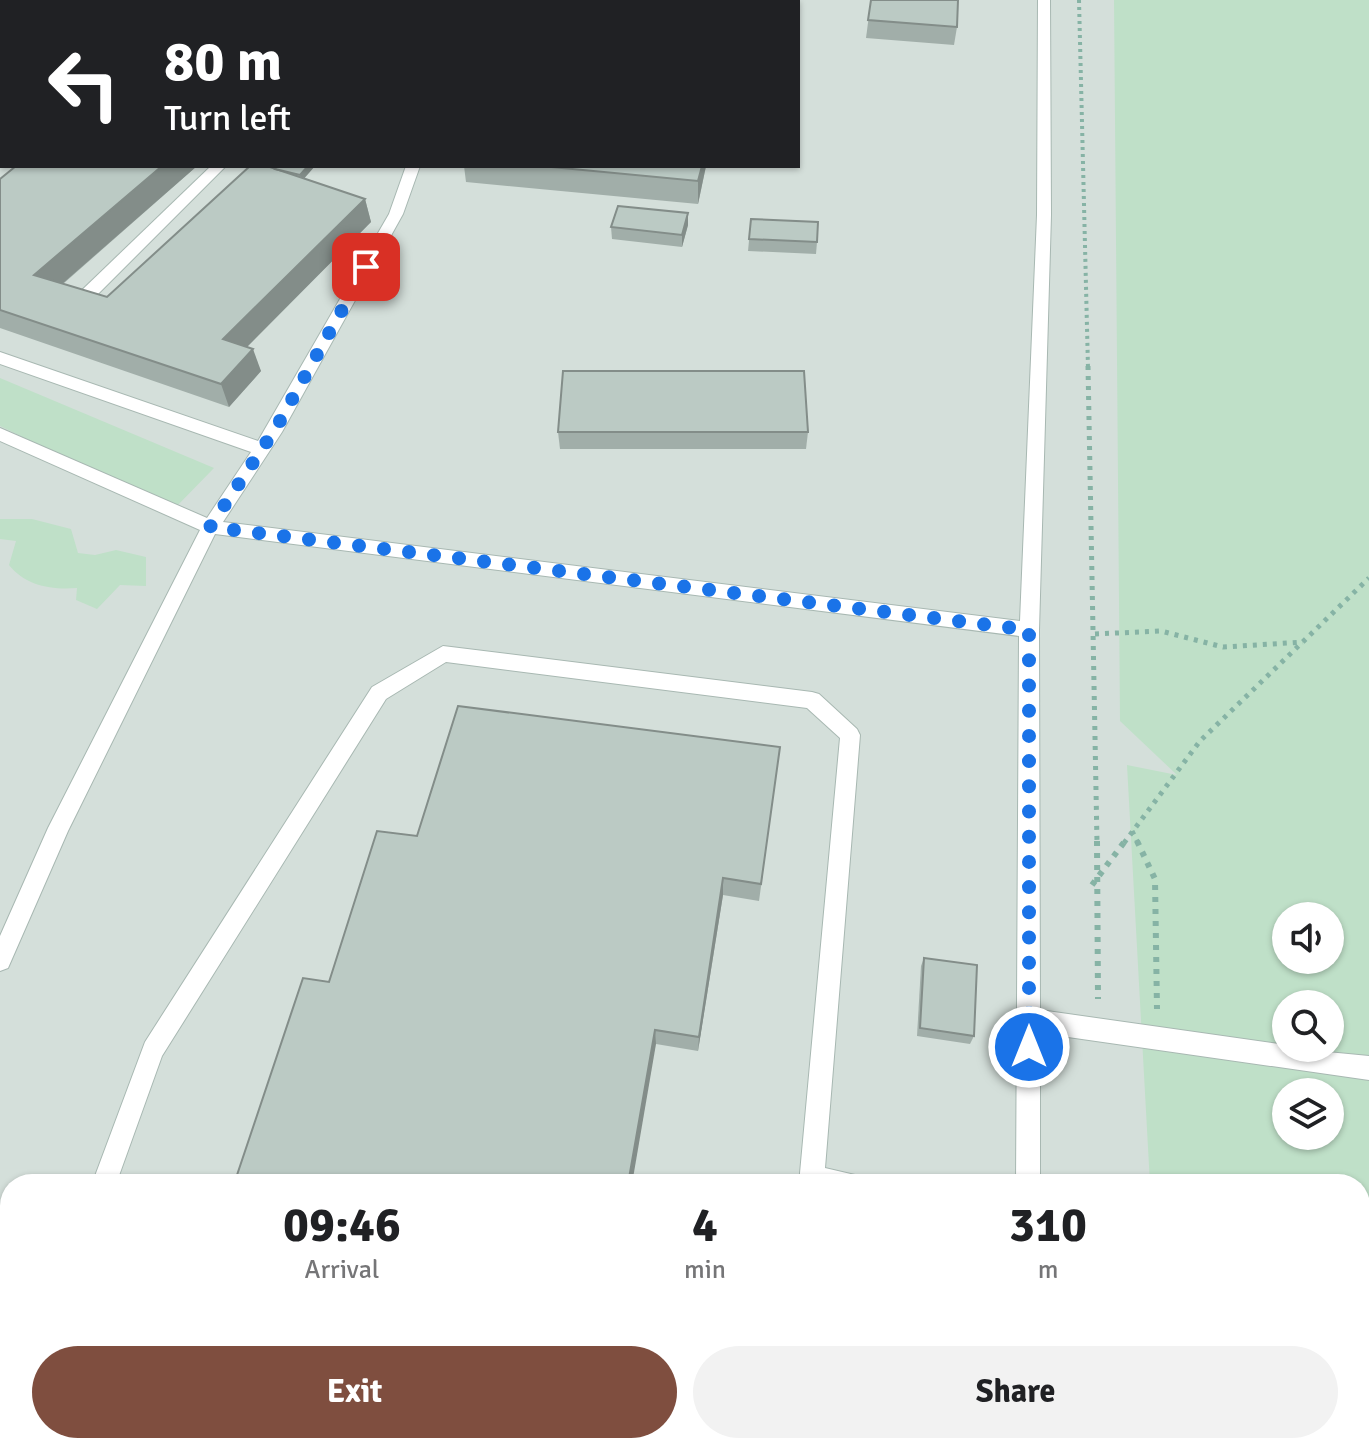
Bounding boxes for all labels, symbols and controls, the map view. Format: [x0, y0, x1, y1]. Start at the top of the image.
text: 80 m [164, 27, 282, 96]
icon: left [32, 32, 136, 136]
text: Turn left [164, 96, 291, 141]
pin [332, 233, 400, 301]
icon: arrive [344, 245, 388, 289]
map controls [1272, 902, 1344, 1150]
button: sound [1272, 902, 1344, 974]
button: search [1272, 990, 1344, 1062]
position arrow [987, 1005, 1071, 1089]
button: layers [1272, 1078, 1344, 1150]
text: 09:46 [283, 1196, 401, 1255]
text: 4 [692, 1196, 718, 1255]
text: 310 [1009, 1196, 1087, 1255]
text: Arrival [305, 1254, 379, 1286]
text: min [684, 1254, 726, 1286]
text: m [1038, 1254, 1058, 1286]
button: Exit [32, 1346, 677, 1438]
button: Share [693, 1346, 1338, 1438]

